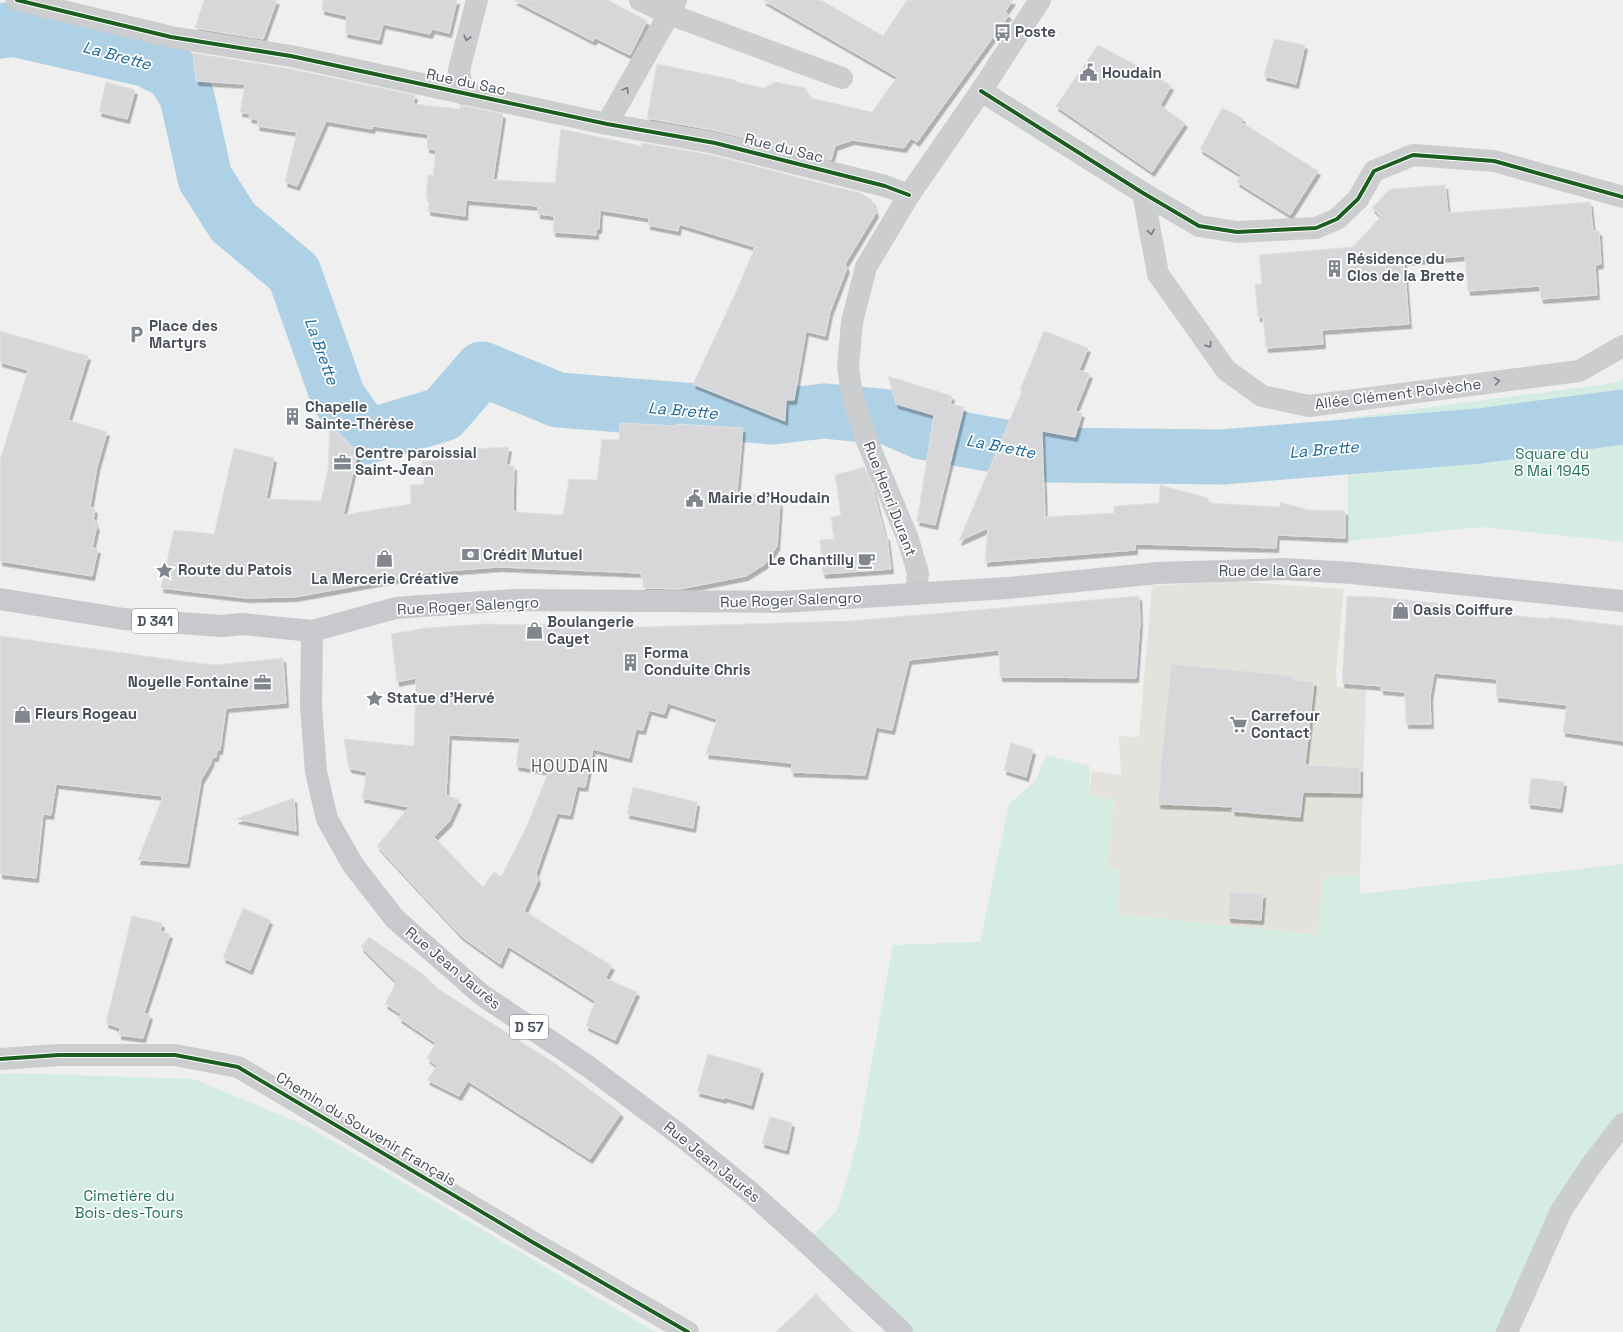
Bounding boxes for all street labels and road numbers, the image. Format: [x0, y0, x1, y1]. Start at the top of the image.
street label: Rue du Sac [425, 64, 508, 99]
street label: Rue du Sac [743, 129, 826, 166]
street label: Allée Clément Polvèche [1314, 374, 1482, 413]
street label: Rue Henri Durant [860, 439, 921, 559]
street label: Rue de la Gare [1219, 561, 1321, 580]
street label: Rue Roger Salengro [720, 588, 862, 611]
street label: Rue Roger Salengro [397, 592, 539, 619]
road number: D 341 [132, 609, 178, 633]
street label: Rue Jean Jaurès [402, 922, 505, 1013]
road number: D 57 [510, 1015, 548, 1039]
street label: Chemin du Souvenir Français [273, 1067, 460, 1190]
street label: Rue Jean Jaurès [660, 1117, 765, 1206]

